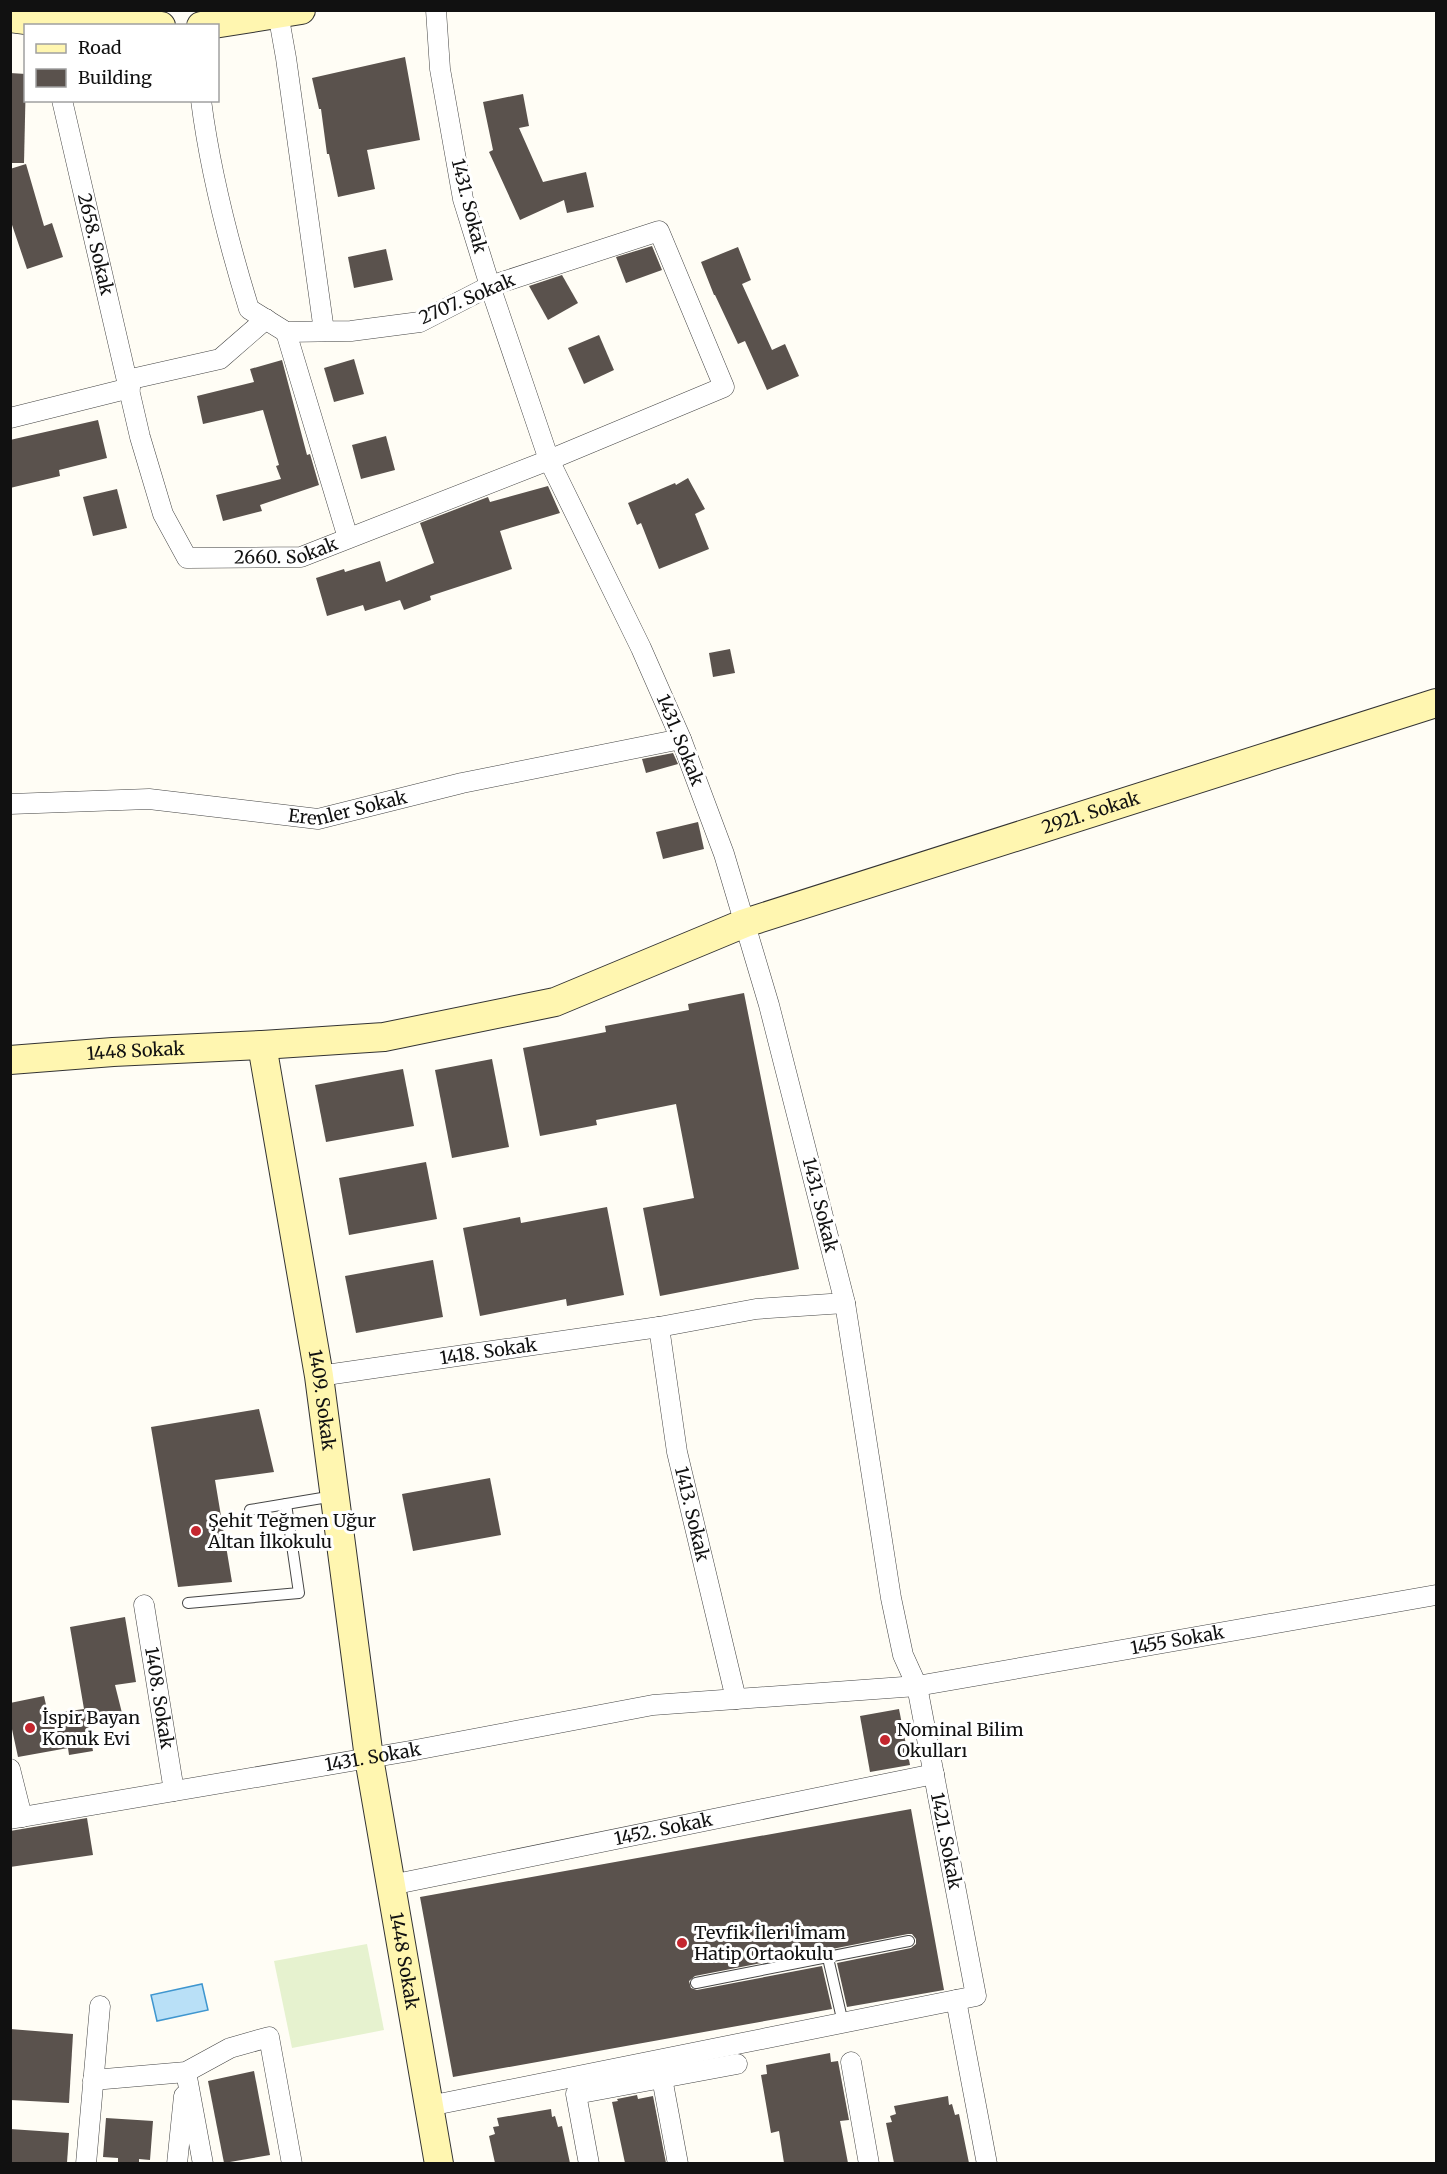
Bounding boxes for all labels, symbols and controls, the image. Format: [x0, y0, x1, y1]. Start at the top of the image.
legend [24, 24, 219, 102]
text: Road [78, 36, 122, 59]
text: Building [78, 66, 152, 89]
street label: 1431. Sokak [447, 156, 492, 256]
street label: 2658. Sokak [73, 191, 119, 298]
street label: 2707. Sokak [416, 268, 519, 329]
street label: 2660. Sokak [234, 532, 341, 569]
street label: 1431. Sokak [652, 691, 709, 790]
street label: Erenler Sokak [287, 785, 410, 830]
street label: 2921. Sokak [1039, 786, 1143, 839]
street label: 1448 Sokak [86, 1037, 186, 1065]
street label: 1431. Sokak [798, 1155, 843, 1255]
street label: 1418. Sokak [438, 1333, 539, 1369]
street label: 1409. Sokak [304, 1348, 341, 1452]
street label: 1413. Sokak [670, 1464, 715, 1564]
place label: Şehit Teğmen Uğur Altan İlkokulu [207, 1509, 376, 1553]
marker: Şehit Teğmen Uğur Altan İlkokulu [189, 1524, 203, 1538]
street label: 1455 Sokak [1129, 1620, 1226, 1659]
street label: 1408. Sokak [140, 1645, 179, 1751]
place label: İspir Bayan Konuk Evi [42, 1706, 140, 1750]
place label: Nominal Bilim Okulları [897, 1718, 1024, 1762]
marker: İspir Bayan Konuk Evi [23, 1721, 37, 1735]
marker: Nominal Bilim Okulları [878, 1733, 892, 1747]
street label: 1431. Sokak [323, 1737, 423, 1776]
street label: 1421. Sokak [926, 1791, 967, 1892]
street label: 1452. Sokak [612, 1807, 715, 1850]
street label: 1448 Sokak [385, 1911, 424, 2012]
place label: Tevfik İleri İmam Hatip Ortaokulu [694, 1921, 846, 1965]
marker: Tevfik İleri İmam Hatip Ortaokulu [675, 1936, 689, 1950]

